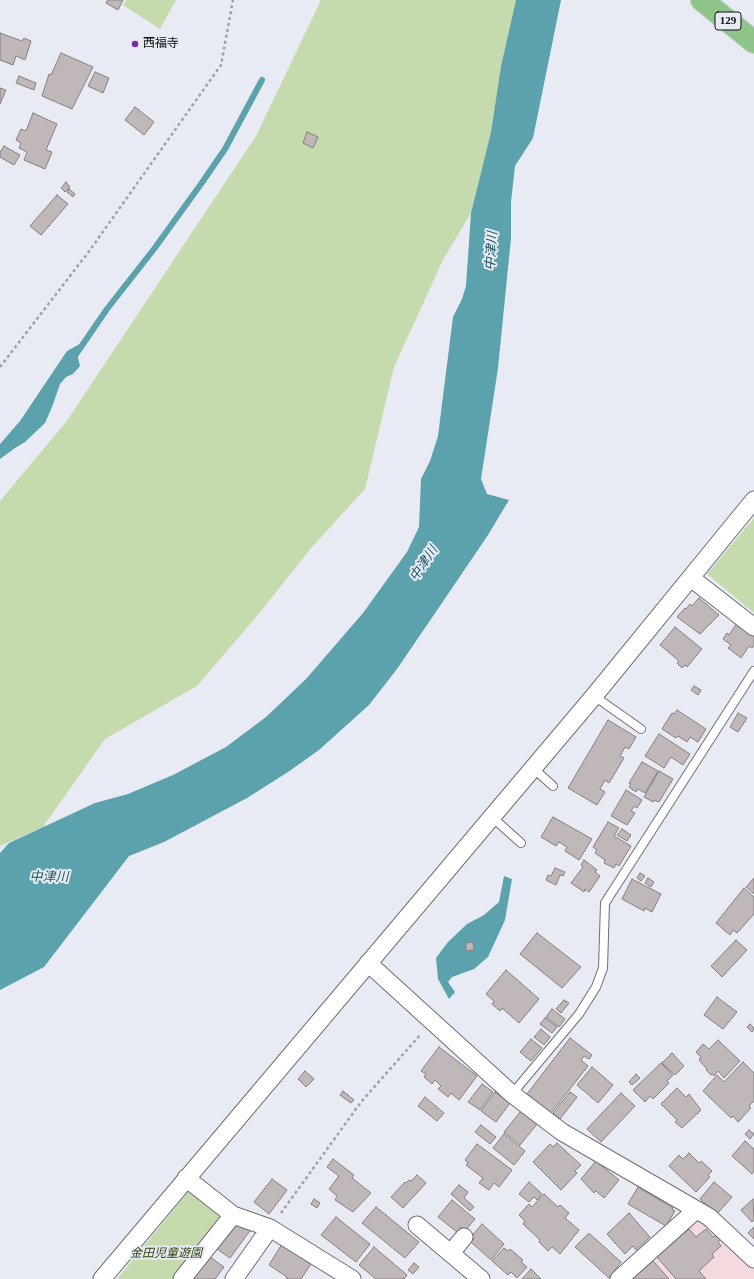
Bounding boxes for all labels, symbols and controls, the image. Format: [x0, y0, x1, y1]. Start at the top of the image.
road number: 129 [715, 12, 741, 30]
place label: 西福寺 [143, 37, 179, 51]
marker: 西福寺 [130, 39, 140, 49]
water label: 中津川 [483, 231, 501, 271]
water label: 中津川 [407, 543, 441, 585]
water label: 中津川 [30, 870, 68, 886]
park label: 金田児童遊園 [130, 1247, 202, 1261]

